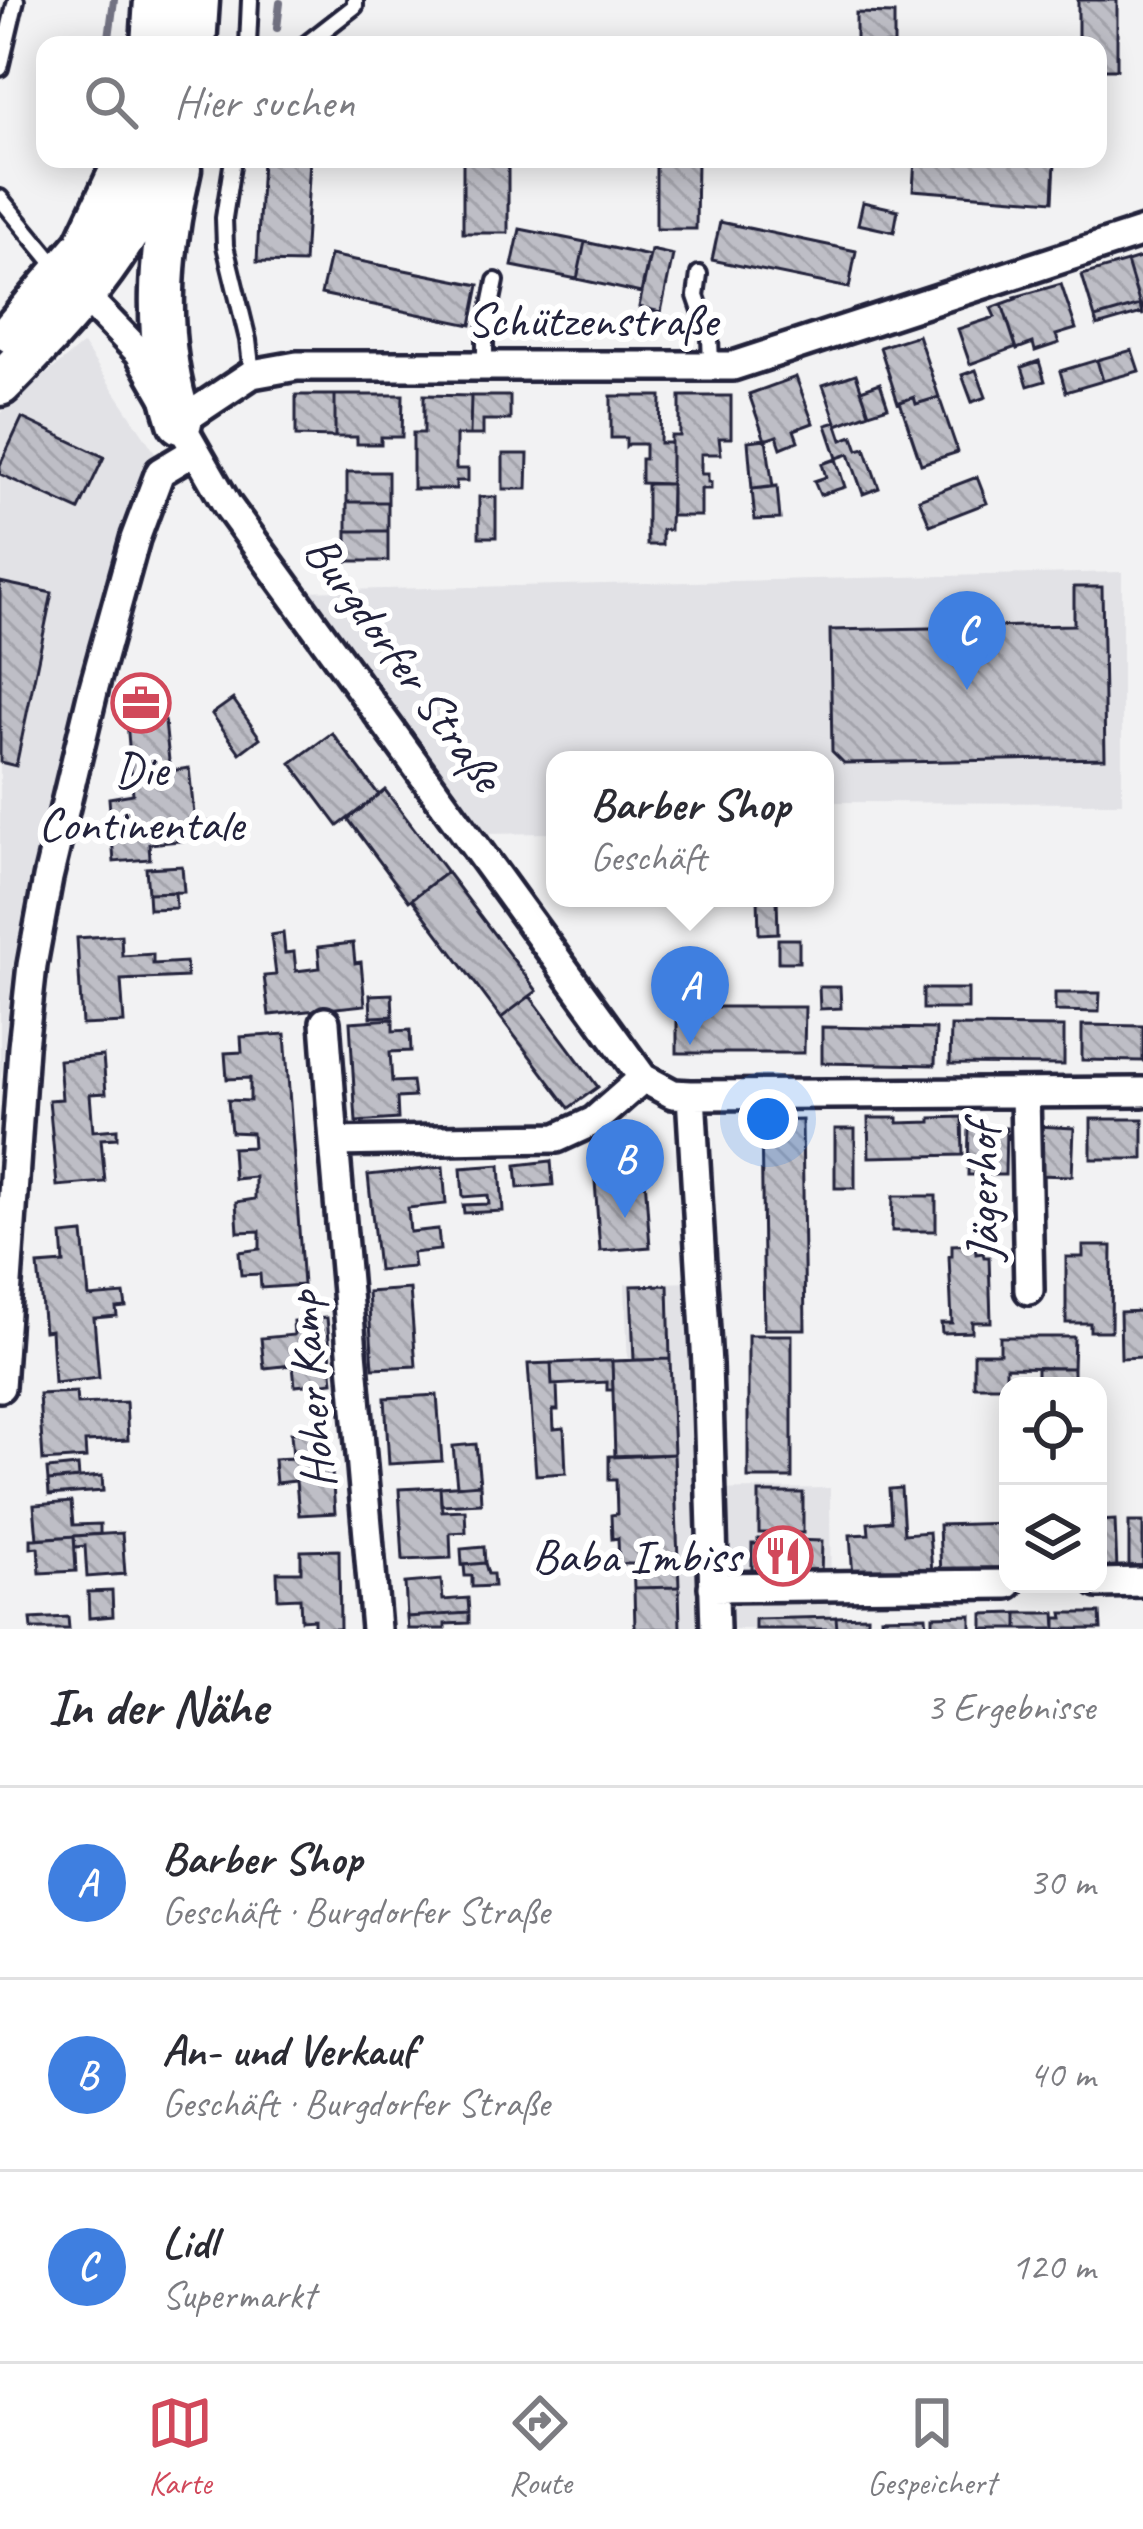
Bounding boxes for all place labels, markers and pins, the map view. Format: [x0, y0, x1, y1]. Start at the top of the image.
pin: C [928, 591, 1006, 690]
office icon: Die Continentale [110, 672, 172, 734]
place label: Die Continentale [38, 739, 247, 854]
pin: A [651, 946, 729, 1045]
pin: B [586, 1119, 664, 1218]
restaurant icon: Baba Imbiss [752, 1525, 814, 1587]
place label: Baba Imbiss [532, 1526, 745, 1586]

